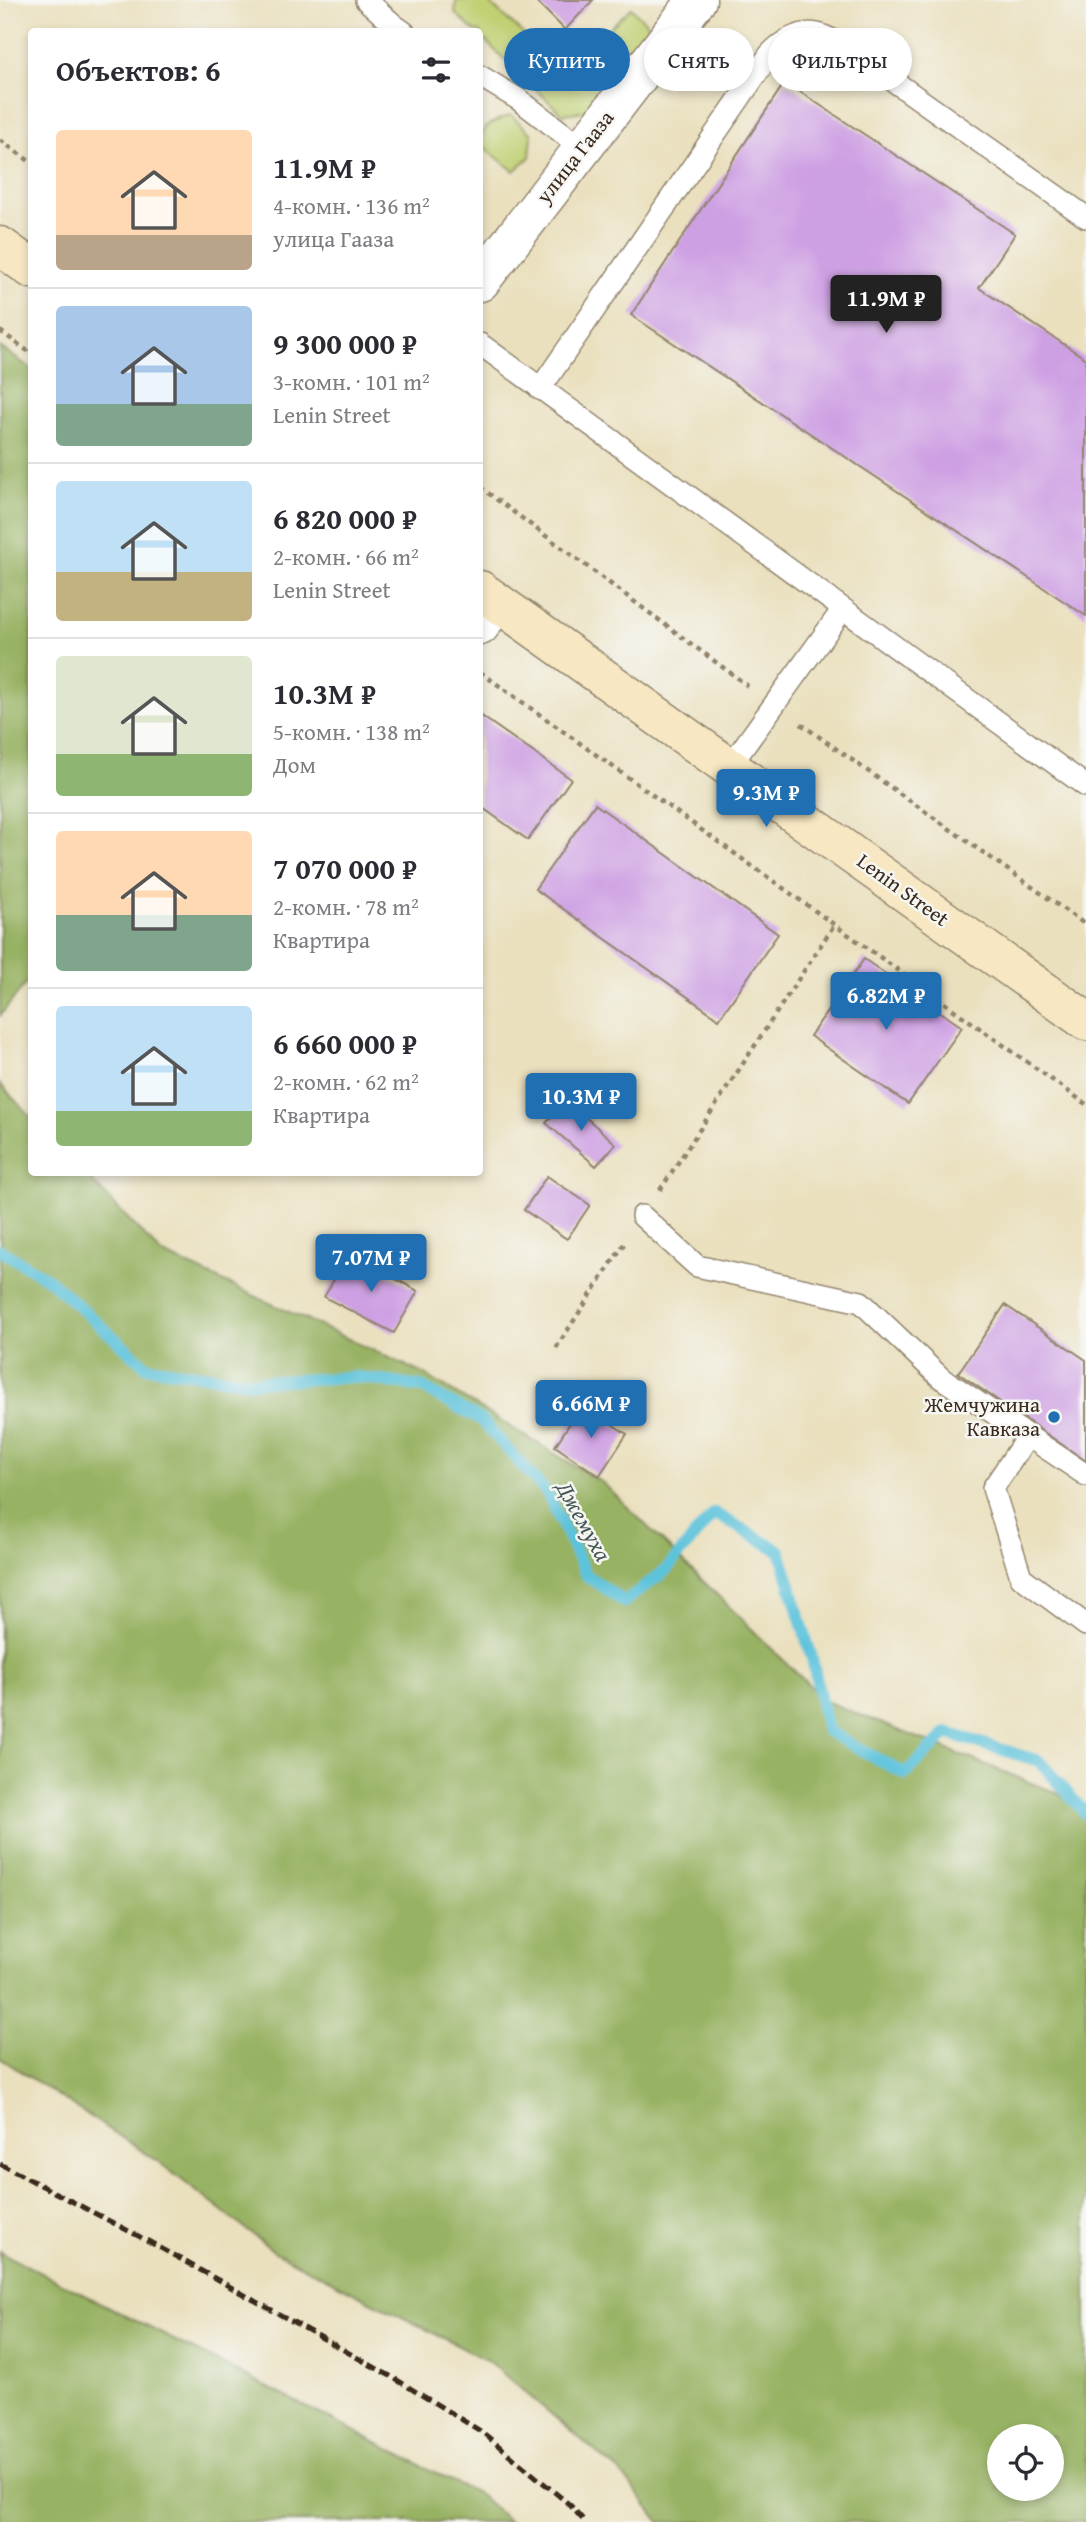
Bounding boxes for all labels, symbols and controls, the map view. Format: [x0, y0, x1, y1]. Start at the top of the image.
chip: Купить [504, 28, 630, 91]
chip: Снять [644, 28, 754, 91]
chip: Фильтры [768, 28, 912, 91]
text: Объектов: 6 [56, 48, 220, 92]
icon: filters [417, 51, 455, 89]
street label: улица Гааза [528, 104, 621, 211]
text: 11.9M ₽ [273, 145, 376, 189]
icon: home [112, 158, 196, 242]
text: 4-комн. · 136 m² [273, 189, 430, 222]
text: улица Гааза [273, 222, 394, 255]
pin: 11.9M ₽ [821, 276, 951, 335]
text: 11.9M ₽ [846, 281, 926, 314]
text: 9 300 000 ₽ [273, 321, 417, 365]
icon: home [112, 334, 196, 418]
text: 3-комн. · 101 m² [273, 365, 430, 398]
text: Lenin Street [273, 398, 391, 431]
text: 6 820 000 ₽ [273, 496, 417, 540]
icon: home [112, 509, 196, 593]
text: 2-комн. · 66 m² [273, 540, 419, 573]
text: Lenin Street [273, 573, 391, 606]
text: 10.3M ₽ [273, 671, 376, 715]
icon: home [112, 684, 196, 768]
text: 5-комн. · 138 m² [273, 715, 430, 748]
text: Дом [273, 748, 316, 781]
pin: 9.3M ₽ [709, 770, 823, 829]
text: 9.3M ₽ [732, 775, 800, 808]
text: 7 070 000 ₽ [273, 846, 417, 890]
street label: Lenin Street [851, 846, 956, 934]
icon: home [112, 859, 196, 943]
text: 2-комн. · 78 m² [273, 890, 419, 923]
text: Квартира [273, 923, 370, 956]
pin: 6.82M ₽ [821, 972, 951, 1032]
text: 6.82M ₽ [846, 978, 926, 1011]
text: 6 660 000 ₽ [273, 1021, 417, 1065]
icon: home [112, 1034, 196, 1118]
text: 2-комн. · 62 m² [273, 1065, 419, 1098]
pin: 10.3M ₽ [516, 1074, 646, 1133]
text: 10.3M ₽ [541, 1079, 621, 1112]
text: Квартира [273, 1098, 370, 1131]
pin: 7.07M ₽ [306, 1234, 436, 1294]
text: 7.07M ₽ [331, 1240, 411, 1273]
pin: 6.66M ₽ [526, 1380, 656, 1440]
text: 6.66M ₽ [551, 1386, 631, 1419]
place label: Жемчужина Кавказа [924, 1389, 1040, 1444]
marker: Жемчужина Кавказа [1046, 1409, 1062, 1425]
water label: Джемуха [548, 1473, 620, 1567]
map controls [987, 2424, 1064, 2501]
button: locate [987, 2424, 1064, 2501]

